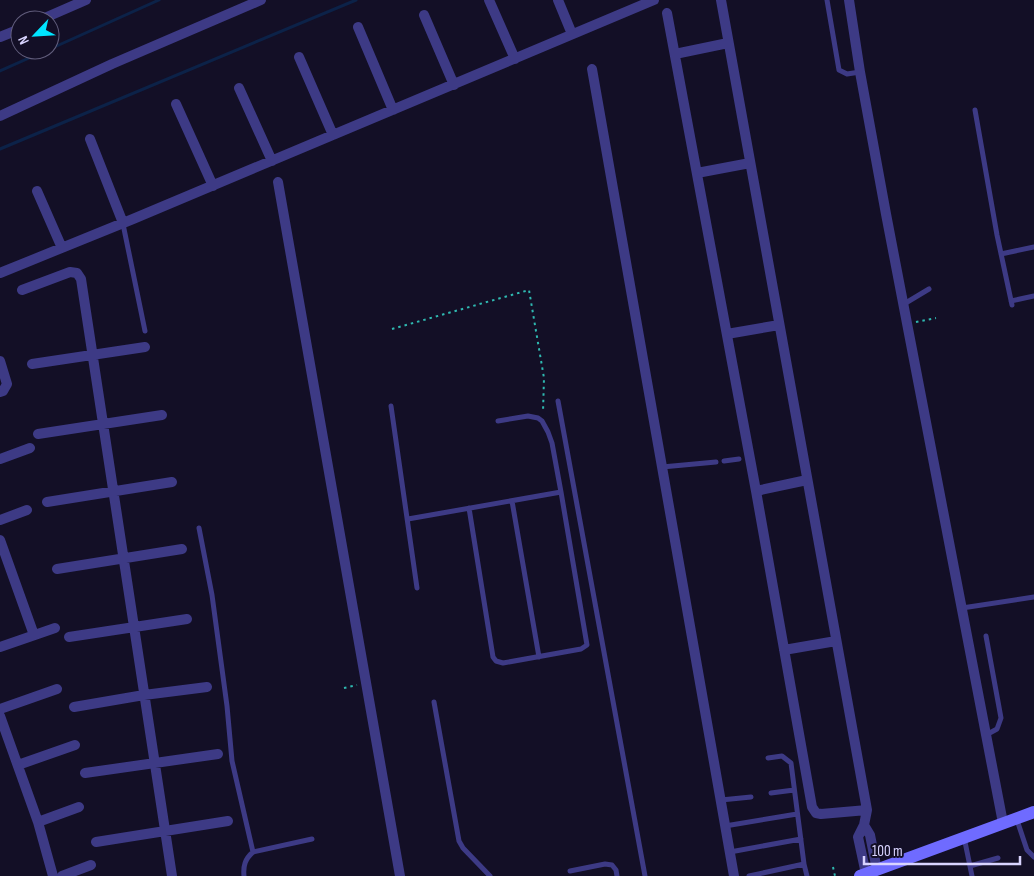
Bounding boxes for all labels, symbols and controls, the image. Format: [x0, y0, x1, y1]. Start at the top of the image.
north arrow [10, 10, 60, 60]
text: N [14, 33, 33, 47]
scale bar [864, 834, 1020, 866]
text: 100 m [872, 842, 903, 861]

